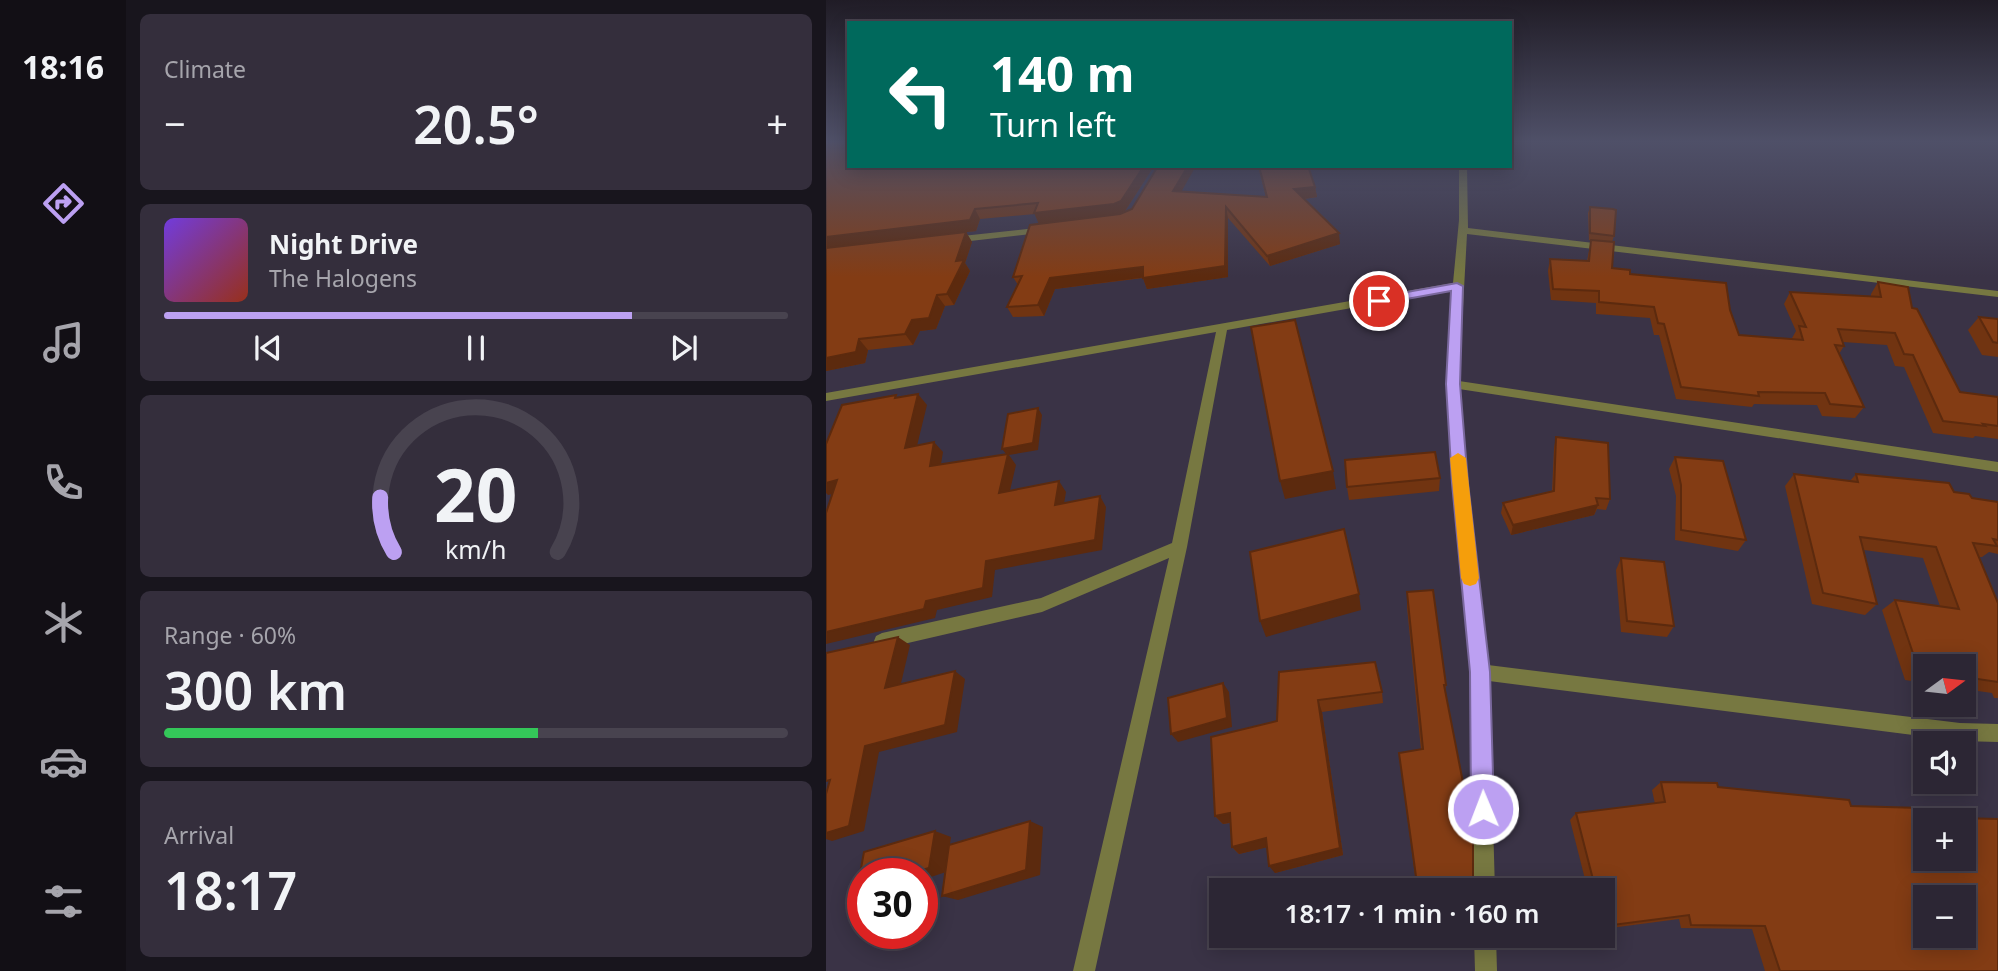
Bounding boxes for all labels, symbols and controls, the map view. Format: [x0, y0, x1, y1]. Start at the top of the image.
text: 140 m [990, 40, 1135, 106]
text: 18:16 [22, 45, 104, 88]
icon: left [875, 49, 966, 140]
text: Climate [164, 53, 246, 85]
text: 20.5° [413, 88, 539, 159]
text: − [164, 97, 186, 149]
text: + [766, 97, 788, 149]
text: Turn left [990, 103, 1116, 146]
icon: directions [39, 179, 88, 228]
text: Night Drive [269, 226, 418, 262]
text: The Halogens [269, 262, 417, 294]
pin [1349, 271, 1409, 331]
icon: arrive [1360, 282, 1398, 320]
icon: music [39, 318, 88, 367]
icon: previous [249, 329, 287, 367]
icon: pause [457, 329, 495, 367]
icon: next [665, 329, 703, 367]
text: 20 [434, 444, 518, 543]
icon: phone [39, 458, 88, 507]
text: km/h [445, 531, 507, 565]
icon: climate [39, 598, 88, 647]
text: Range · 60% [164, 619, 296, 651]
text: 300 km [164, 654, 347, 725]
north arrow [1913, 654, 1976, 718]
map controls [1913, 654, 1976, 948]
button: sound [1913, 731, 1976, 794]
icon: car [39, 737, 88, 786]
position arrow [1446, 772, 1520, 846]
button: + [1913, 808, 1976, 871]
text: Arrival [164, 819, 234, 851]
text: 18:17 [164, 854, 297, 925]
speed limit sign: 30 [847, 858, 938, 949]
icon: filters [39, 877, 88, 926]
button: − [1913, 885, 1976, 948]
text: 18:17 · 1 min · 160 m [1285, 895, 1539, 931]

